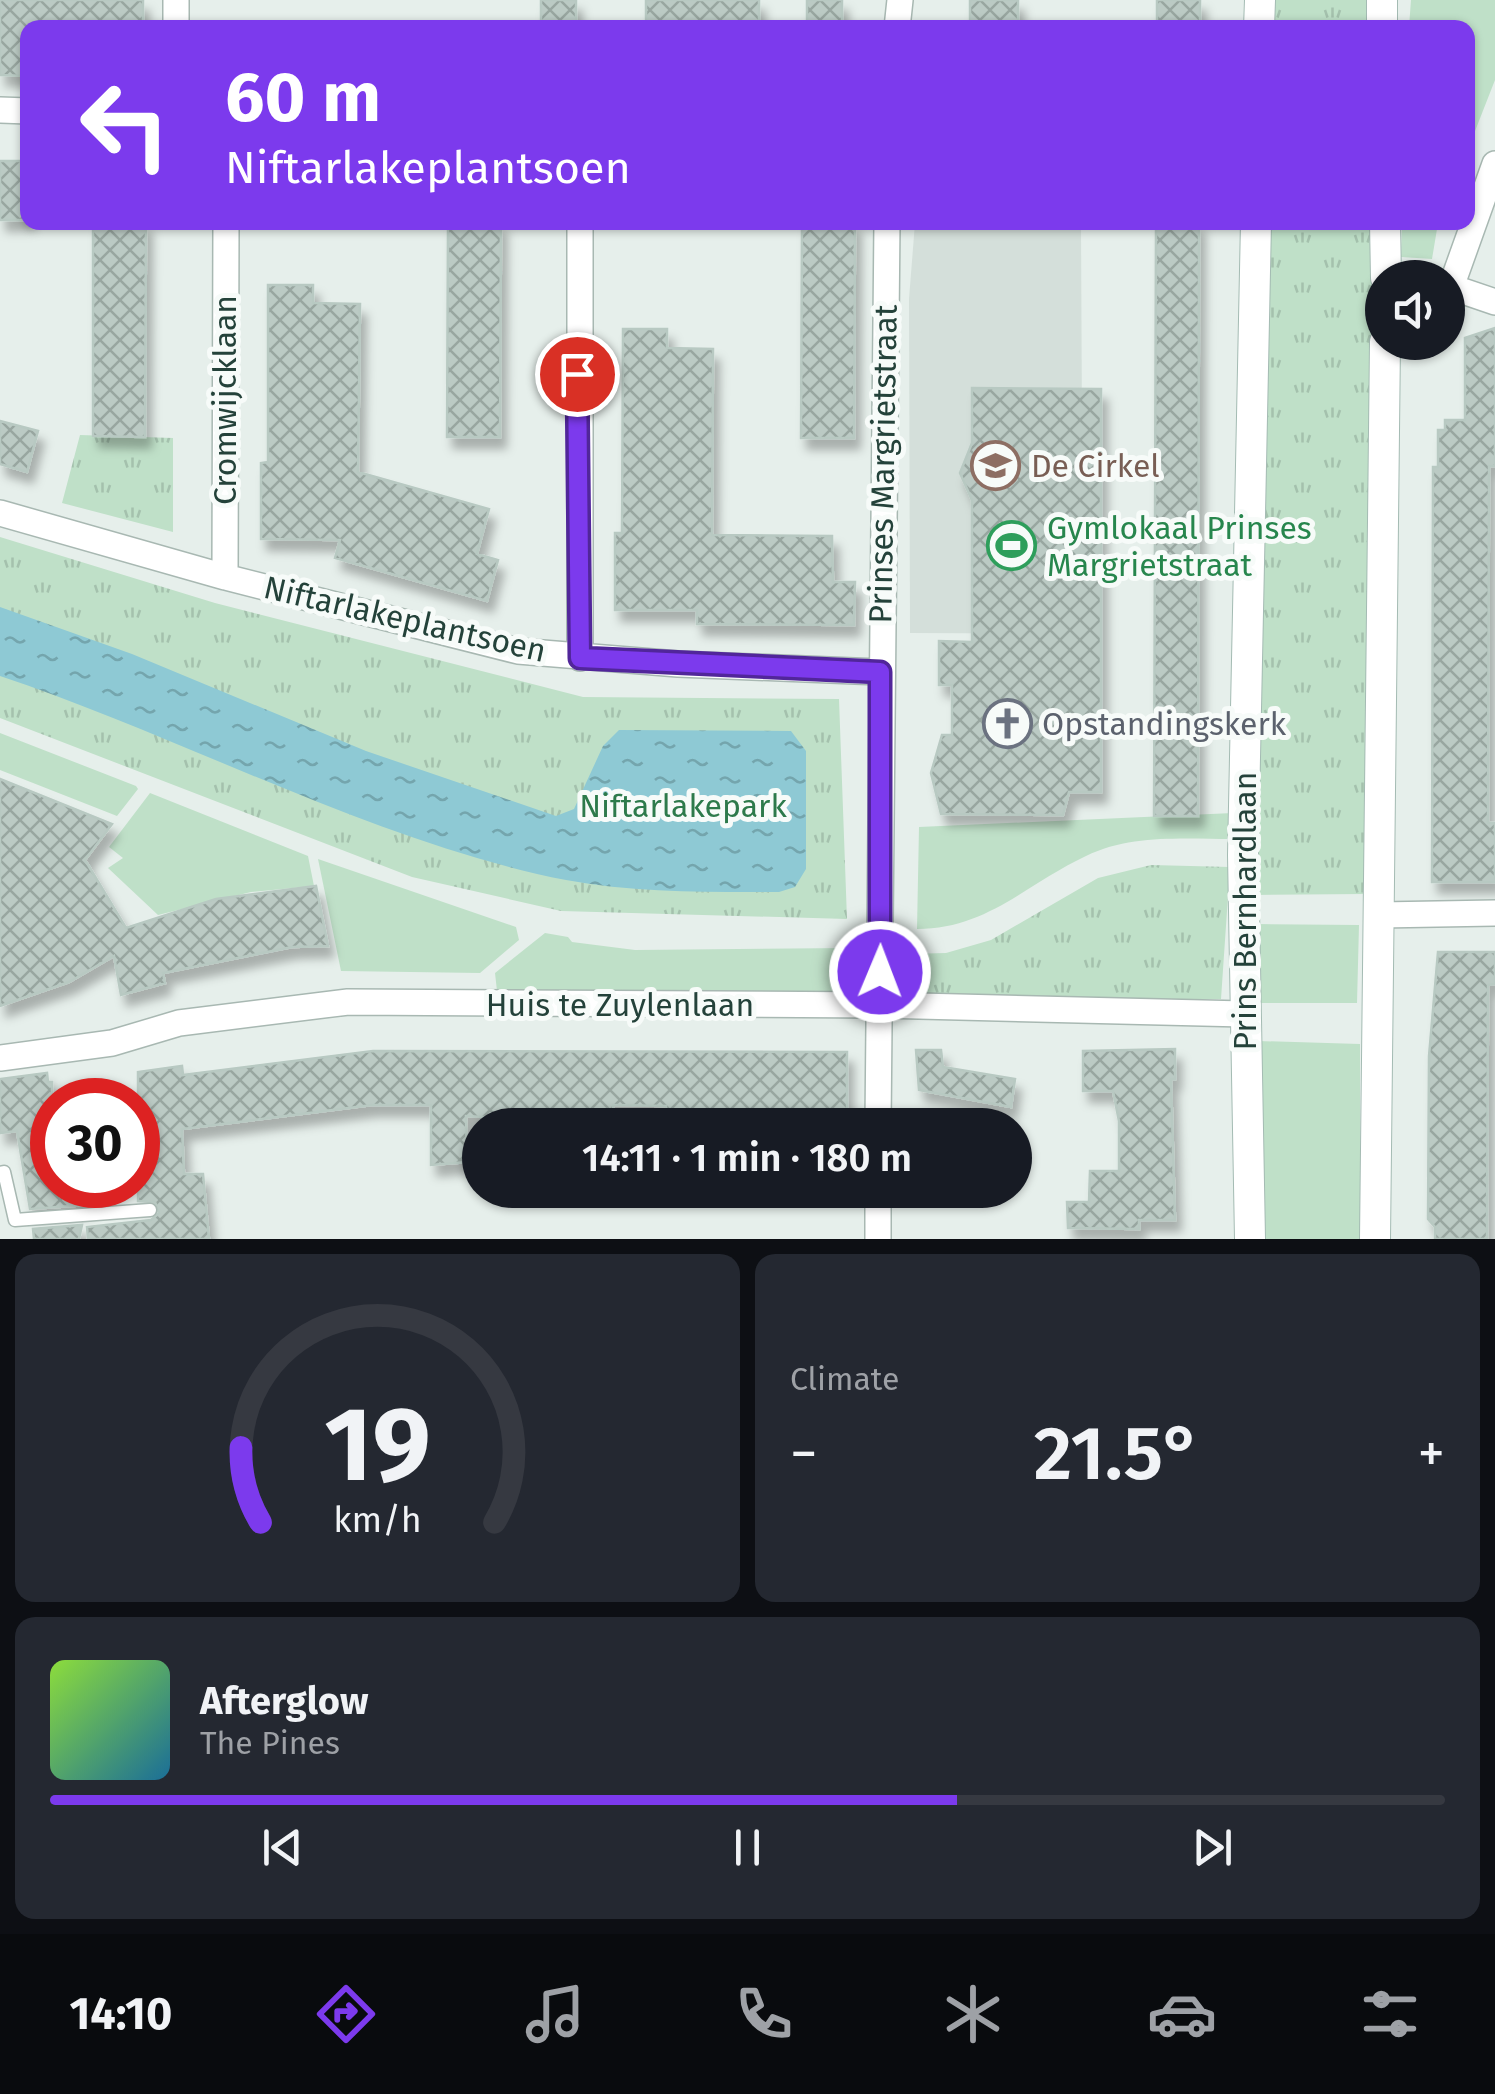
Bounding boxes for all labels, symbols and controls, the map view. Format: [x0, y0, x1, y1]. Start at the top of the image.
text: 60 m [225, 56, 381, 140]
icon: left [60, 60, 190, 190]
text: Niftarlakeplantsoen [225, 141, 631, 195]
map controls [1365, 260, 1465, 360]
button: sound [1365, 260, 1465, 360]
street label: Cromwijcklaan [206, 295, 244, 505]
street label: Prinses Margrietstraat [861, 304, 905, 624]
pin [535, 332, 620, 417]
icon: arrive [550, 347, 605, 402]
school or university icon: De Cirkel [970, 440, 1022, 492]
place label: De Cirkel [1031, 447, 1160, 485]
place label: Gymlokaal Prinses Margrietstraat [1047, 509, 1312, 584]
sports icon: Gymlokaal Prinses Margrietstraat [986, 520, 1038, 572]
street label: Niftarlakeplantsoen [260, 568, 550, 670]
church icon: Opstandingskerk [981, 698, 1033, 750]
place label: Opstandingskerk [1042, 705, 1287, 743]
street label: Prins Bernhardlaan [1226, 772, 1264, 1050]
park label: Niftarlakepark [579, 787, 787, 825]
position arrow [828, 920, 932, 1024]
street label: Huis te Zuylenlaan [486, 986, 754, 1024]
speed limit sign: 30 [30, 1078, 160, 1208]
text: 14:11 · 1 min · 180 m [582, 1135, 912, 1181]
text: Climate [790, 1360, 899, 1398]
text: 19 [324, 1383, 431, 1508]
text: 21.5° [1034, 1409, 1201, 1499]
text: − [790, 1421, 818, 1487]
text: + [1418, 1421, 1445, 1487]
text: km/h [333, 1499, 422, 1541]
text: Afterglow [200, 1678, 368, 1724]
text: The Pines [200, 1724, 340, 1762]
icon: previous [255, 1820, 310, 1875]
icon: pause [720, 1820, 775, 1875]
icon: next [1185, 1820, 1240, 1875]
icon: directions [311, 1979, 381, 2049]
icon: music [520, 1979, 590, 2049]
icon: phone [729, 1979, 799, 2049]
icon: climate [938, 1979, 1008, 2049]
icon: car [1147, 1979, 1217, 2049]
icon: filters [1355, 1979, 1425, 2049]
text: 14:10 [69, 1987, 172, 2041]

